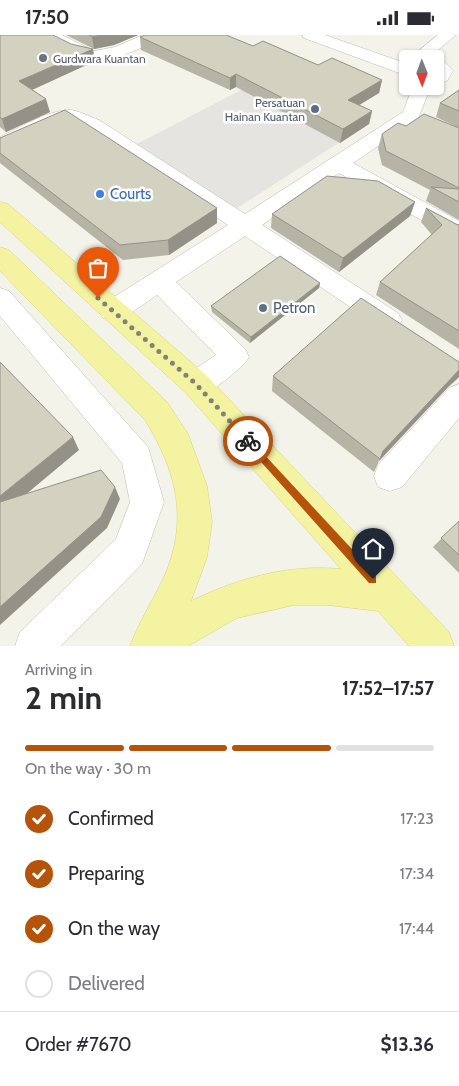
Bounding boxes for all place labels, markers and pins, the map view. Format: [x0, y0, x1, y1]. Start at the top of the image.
place label: Gurdwara Kuantan [53, 51, 146, 66]
marker: Gurdwara Kuantan [37, 52, 49, 64]
place label: Persatuan Hainan Kuantan [225, 95, 305, 124]
marker: Persatuan Hainan Kuantan [309, 103, 321, 115]
place label: Courts [110, 185, 151, 203]
marker: Courts [94, 188, 106, 200]
pin [77, 247, 119, 298]
place label: Petron [273, 299, 315, 317]
marker: Petron [257, 302, 269, 314]
pin [352, 528, 394, 579]

